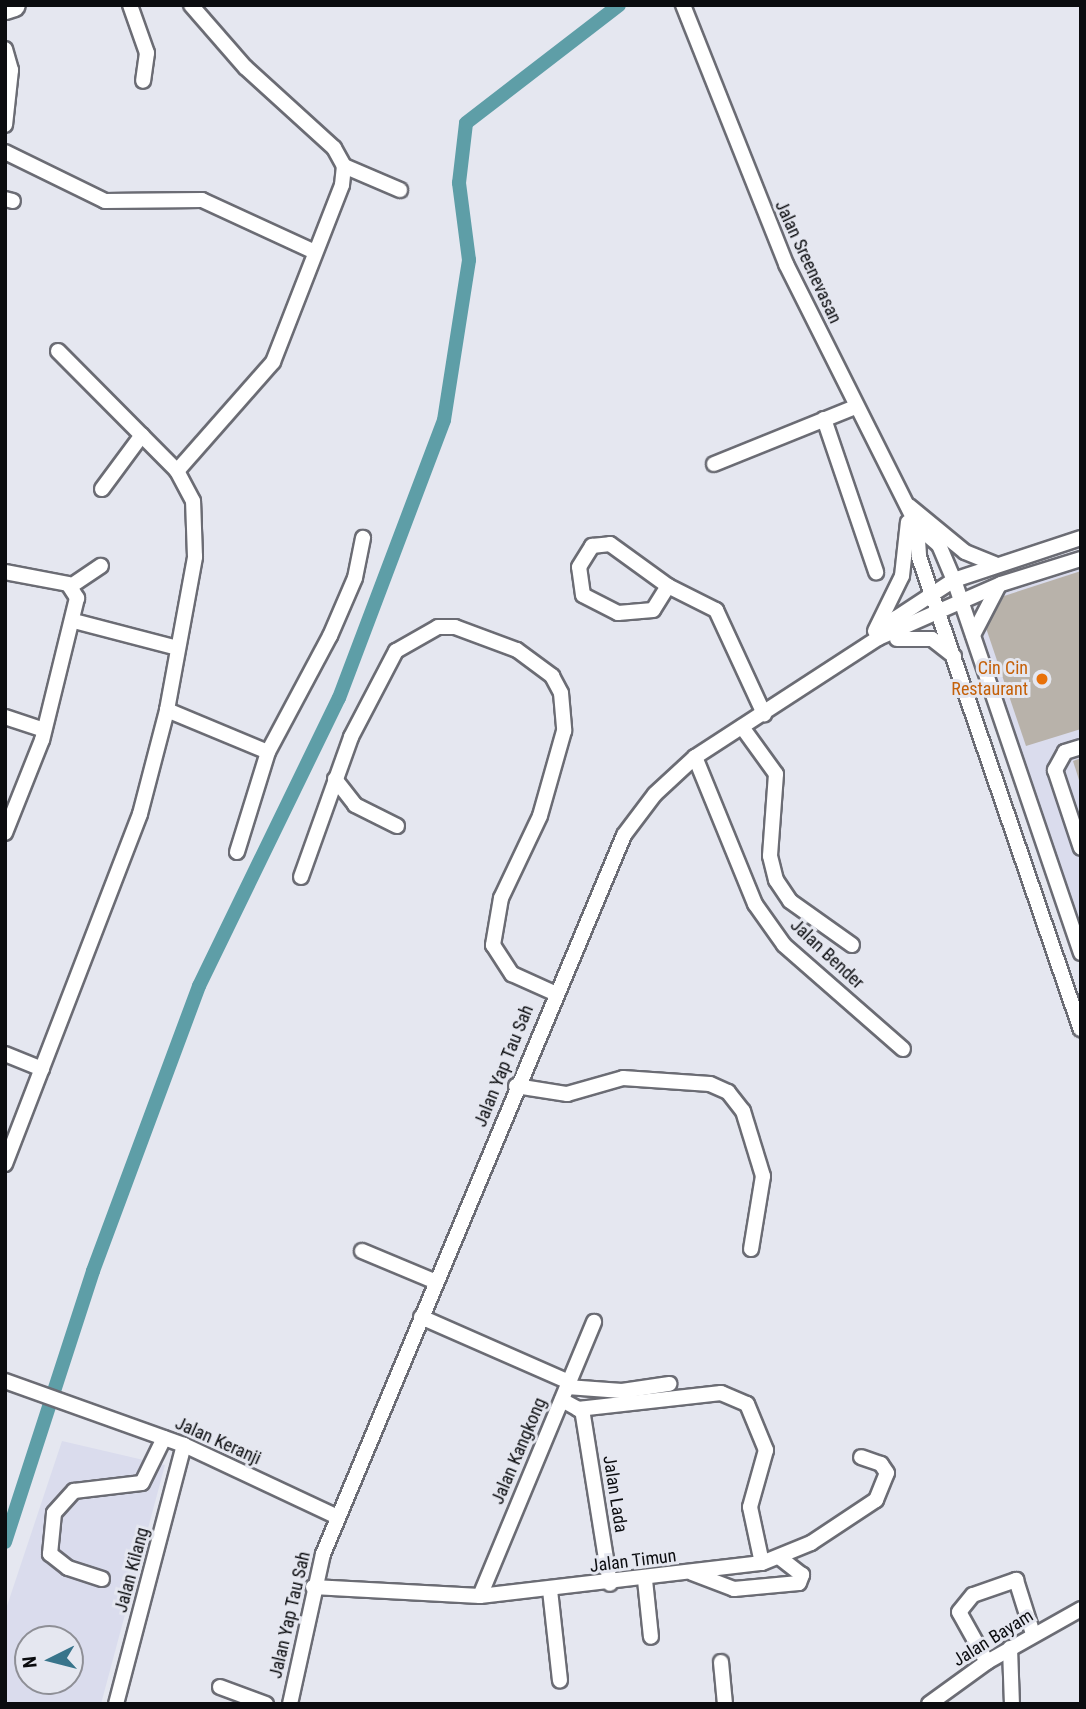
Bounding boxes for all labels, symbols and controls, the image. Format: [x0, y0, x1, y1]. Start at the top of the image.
street label: Jalan Sreenevasan [770, 197, 846, 327]
place label: Cin Cin Restaurant [951, 658, 1028, 700]
marker: Cin Cin Restaurant [1034, 671, 1050, 687]
street label: Jalan Bender [786, 914, 868, 994]
street label: Jalan Yap Tau Sah [470, 1002, 538, 1130]
street label: Jalan Kangkong [487, 1394, 551, 1508]
street label: Jalan Keranji [172, 1413, 264, 1469]
street label: Jalan Lada [598, 1454, 632, 1534]
street label: Jalan Kilang [110, 1525, 154, 1615]
street label: Jalan Timun [588, 1545, 678, 1577]
street label: Jalan Yap Tau Sah [265, 1549, 315, 1681]
street label: Jalan Bayam [949, 1605, 1037, 1671]
north arrow [14, 1625, 84, 1695]
text: N [18, 1655, 42, 1669]

